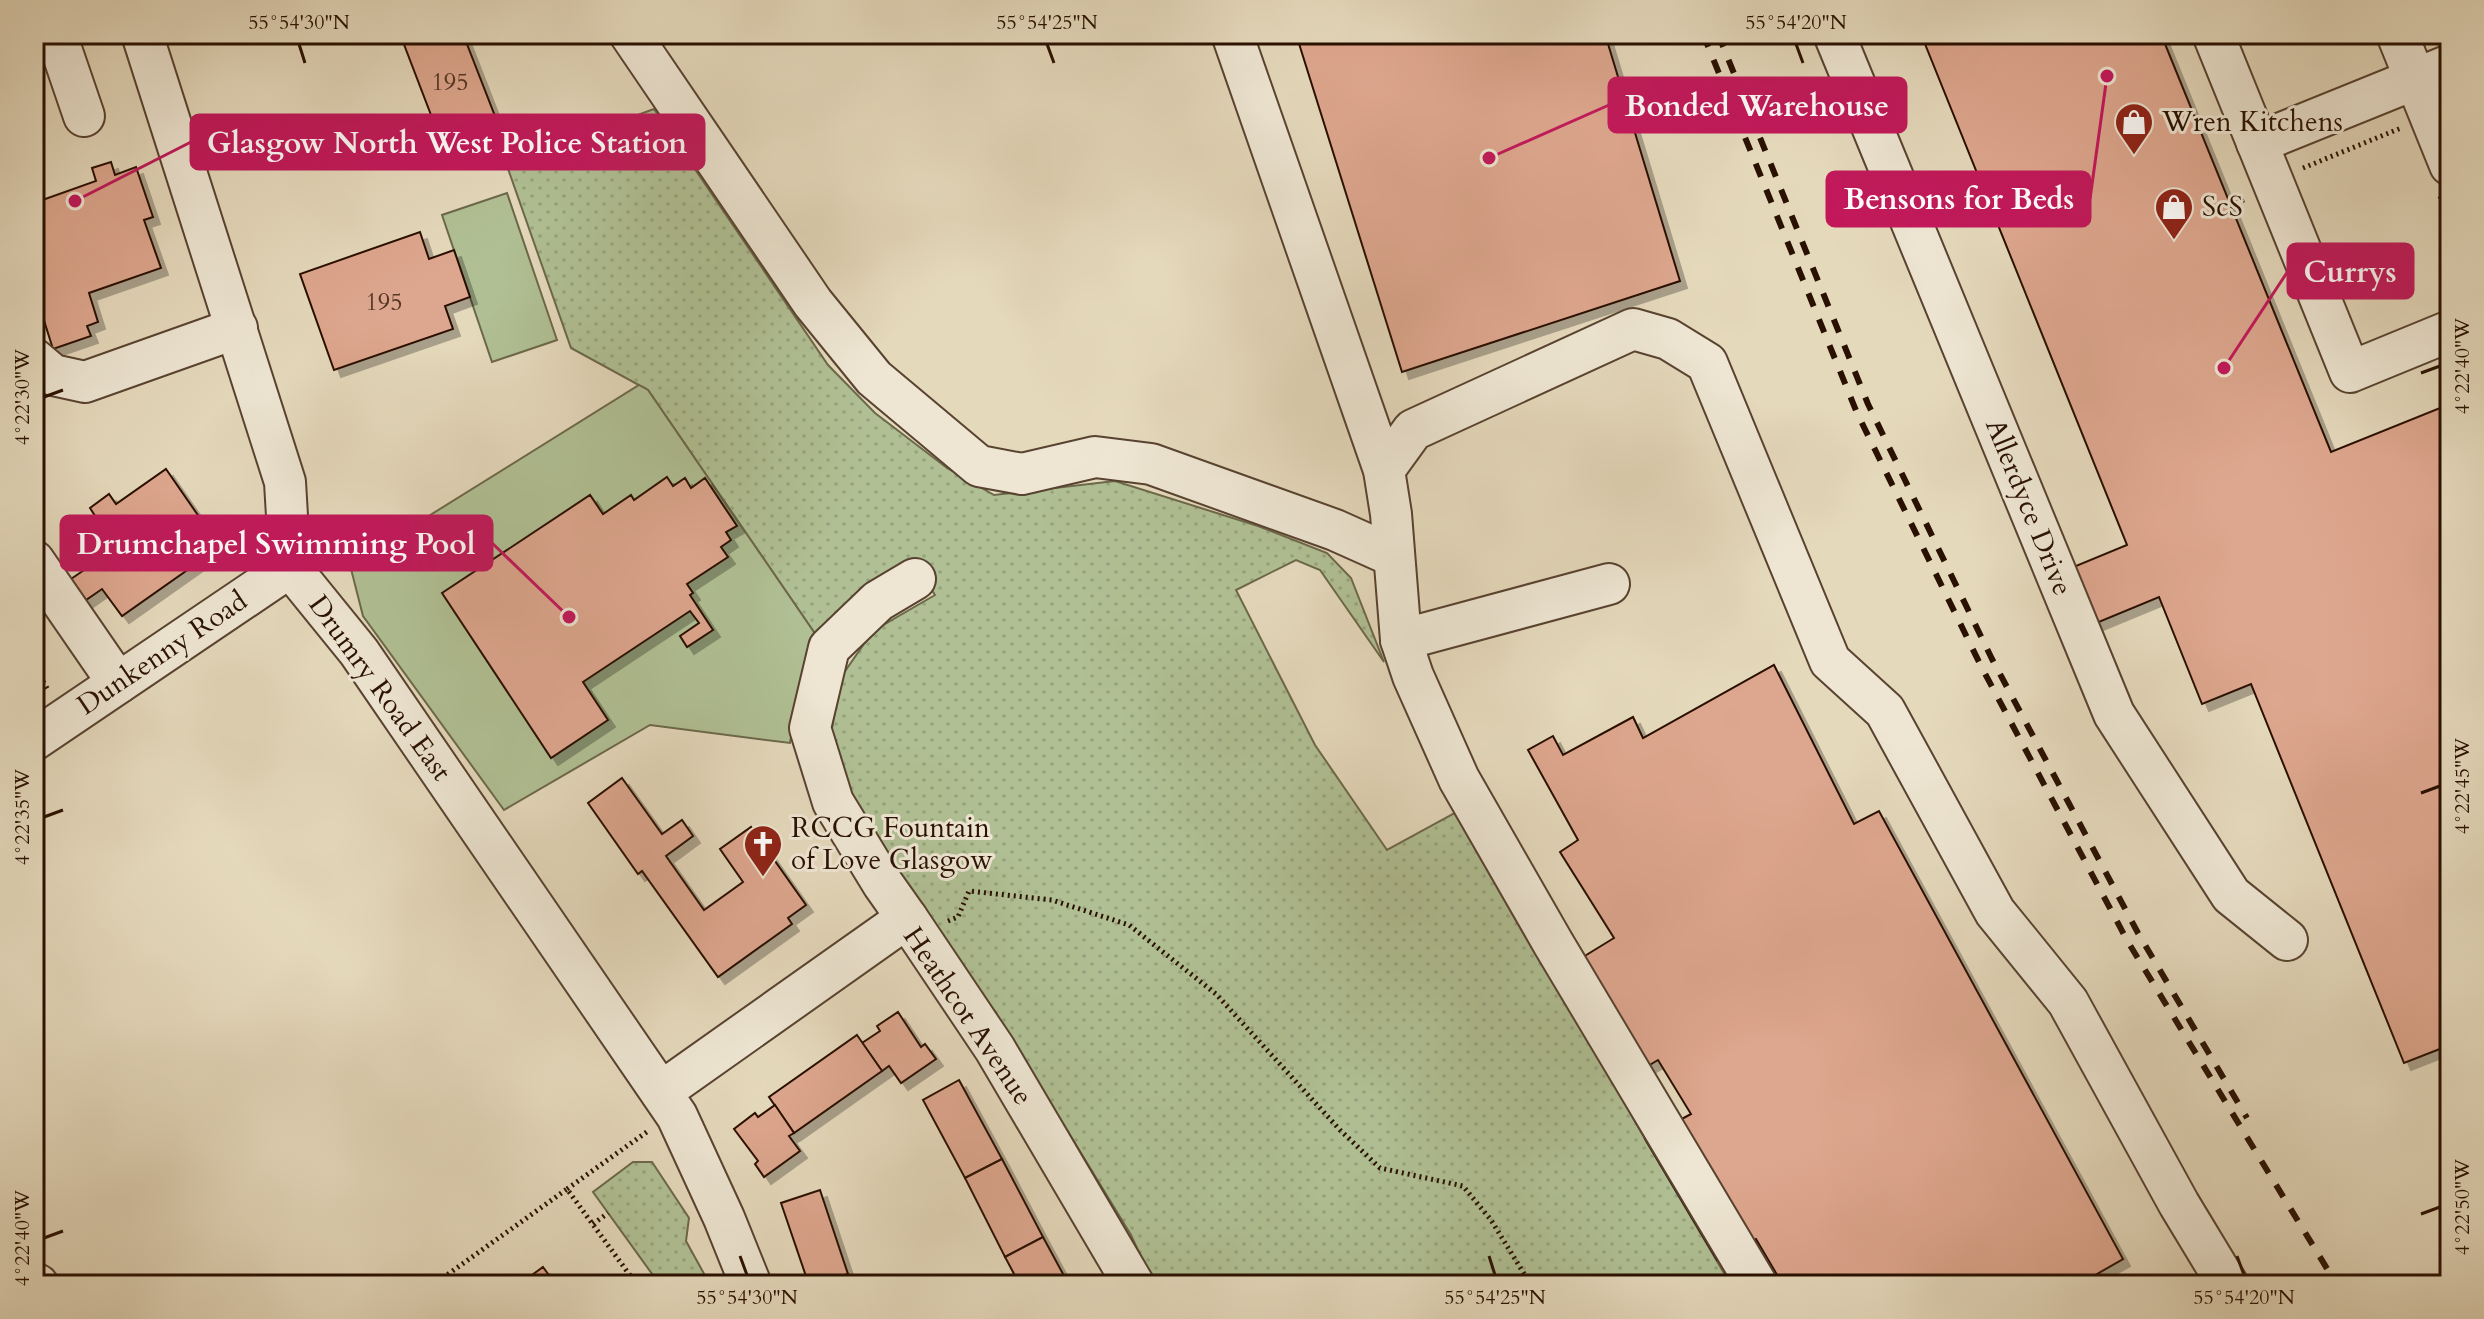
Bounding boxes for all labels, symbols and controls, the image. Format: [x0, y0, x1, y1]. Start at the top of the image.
text: 55°54'30"N [248, 9, 350, 36]
text: 55°54'25"N [996, 9, 1098, 36]
text: 55°54'20"N [1745, 9, 1847, 36]
house number: 195 [432, 66, 468, 99]
callout: Bonded Warehouse [1609, 78, 1906, 132]
text: Bonded Warehouse [1625, 86, 1889, 127]
shop icon: Wren Kitchens [2113, 101, 2155, 156]
place label: Wren Kitchens [2161, 103, 2343, 141]
callout: Glasgow North West Police Station [191, 115, 704, 169]
text: Glasgow North West Police Station [207, 123, 687, 164]
callout: Bensons for Beds [1827, 172, 2090, 226]
text: Bensons for Beds [1844, 179, 2074, 220]
shop icon: ScS [2153, 186, 2195, 241]
place label: ScS [2202, 188, 2243, 226]
callout: Currys [2288, 244, 2413, 298]
text: Currys [2303, 252, 2397, 293]
house number: 195 [366, 286, 402, 319]
text: 4°22'40"W [2449, 317, 2476, 414]
text: 4°22'30"W [9, 348, 36, 445]
street label: Allerdyce Drive [1976, 413, 2082, 601]
callout: Drumchapel Swimming Pool [61, 516, 492, 570]
text: Drumchapel Swimming Pool [77, 524, 476, 565]
street label: Dunkenny Road [70, 582, 255, 724]
street label: Drumry Road East [300, 587, 460, 789]
text: 4°22'45"W [2449, 737, 2476, 834]
text: 4°22'35"W [9, 768, 36, 865]
place label: RCCG Fountain of Love Glasgow [791, 809, 993, 879]
church icon: RCCG Fountain of Love Glasgow [742, 823, 784, 878]
street label: Heathcot Avenue [894, 919, 1042, 1113]
text: 4°22'50"W [2449, 1158, 2476, 1255]
text: 4°22'40"W [9, 1189, 36, 1286]
text: 55°54'30"N [696, 1284, 798, 1311]
text: 55°54'25"N [1444, 1284, 1546, 1311]
text: 55°54'20"N [2193, 1284, 2295, 1311]

